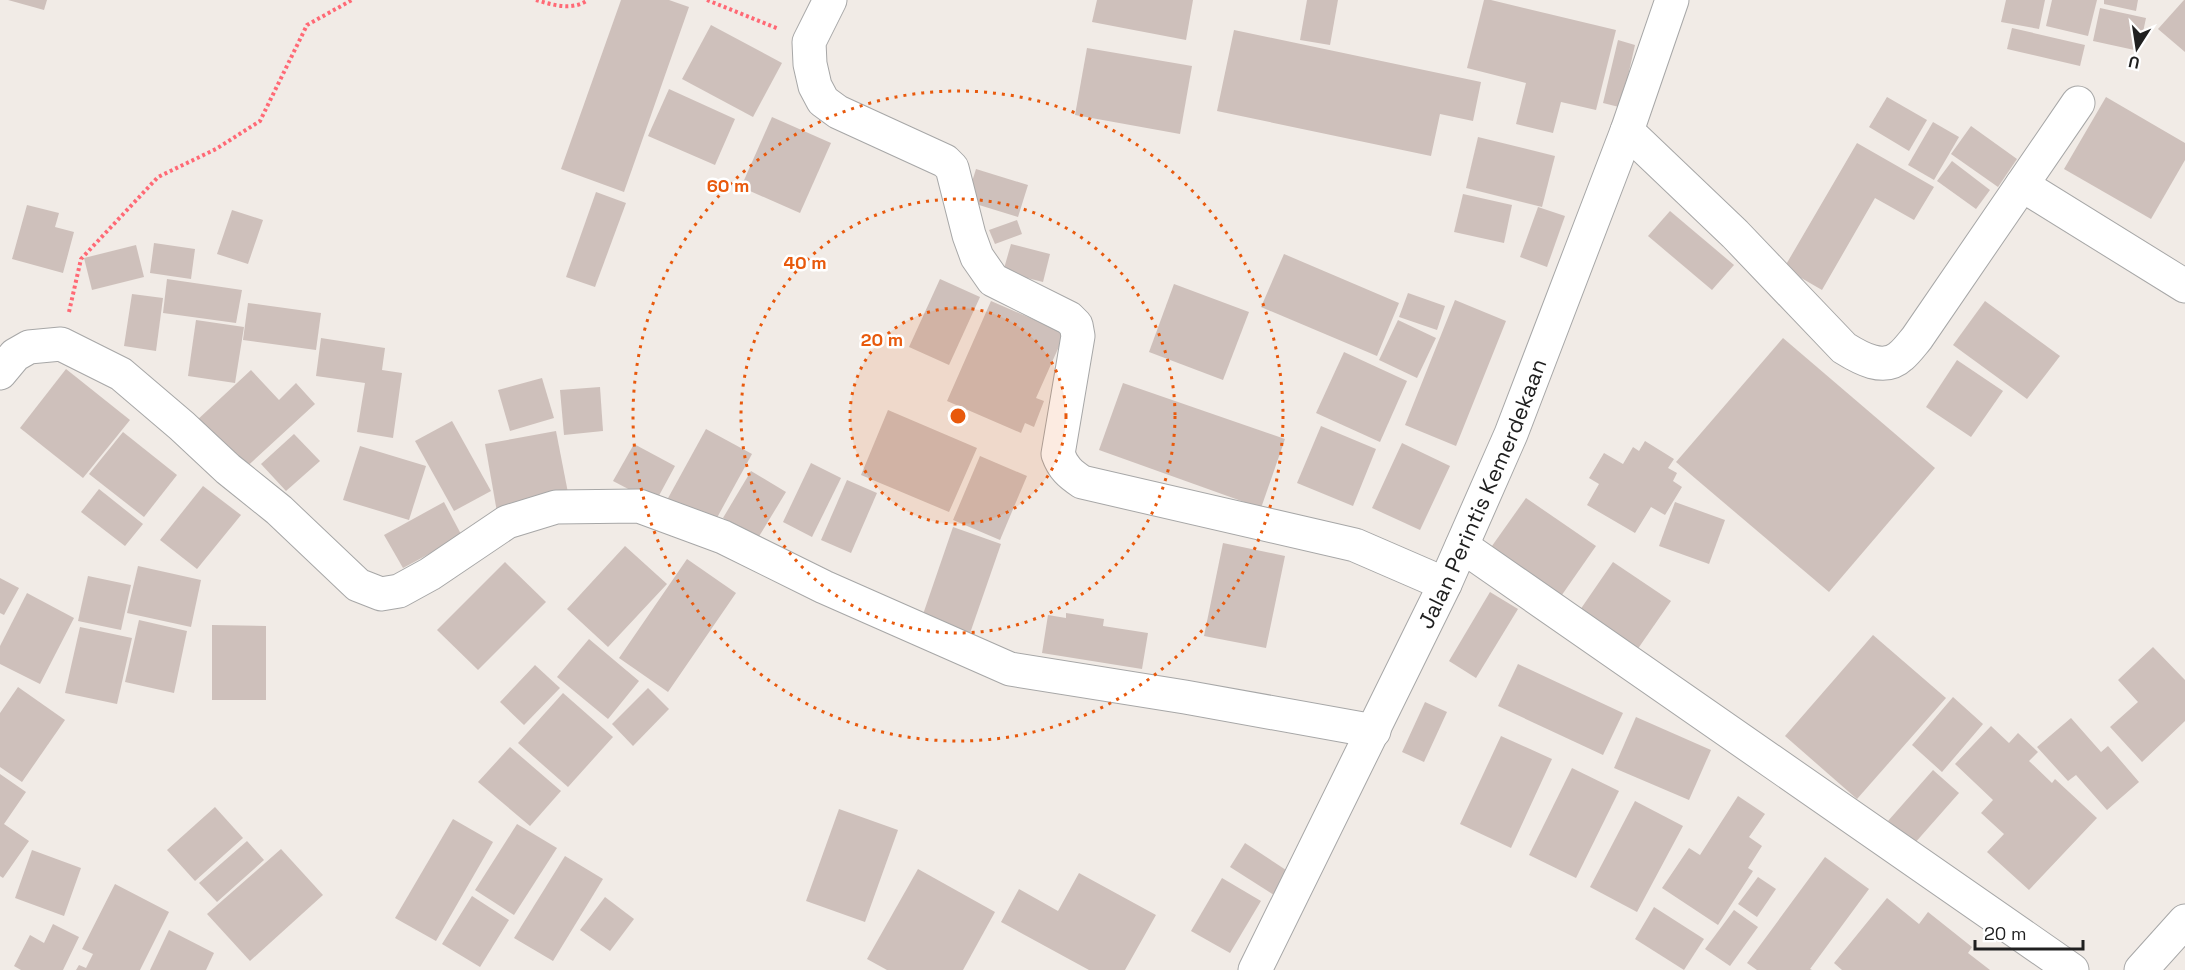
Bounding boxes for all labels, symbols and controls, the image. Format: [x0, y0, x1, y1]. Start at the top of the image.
north arrow [2107, 18, 2167, 78]
text: U [2127, 51, 2141, 74]
text: 60 m [707, 174, 749, 197]
text: 40 m [783, 251, 827, 274]
text: 20 m [861, 328, 903, 351]
street label: Jalan Perintis Kemerdekaan [1411, 355, 1553, 633]
centre of rings [948, 406, 968, 426]
scale bar [1975, 913, 2083, 951]
text: 20 m [1984, 922, 2027, 945]

